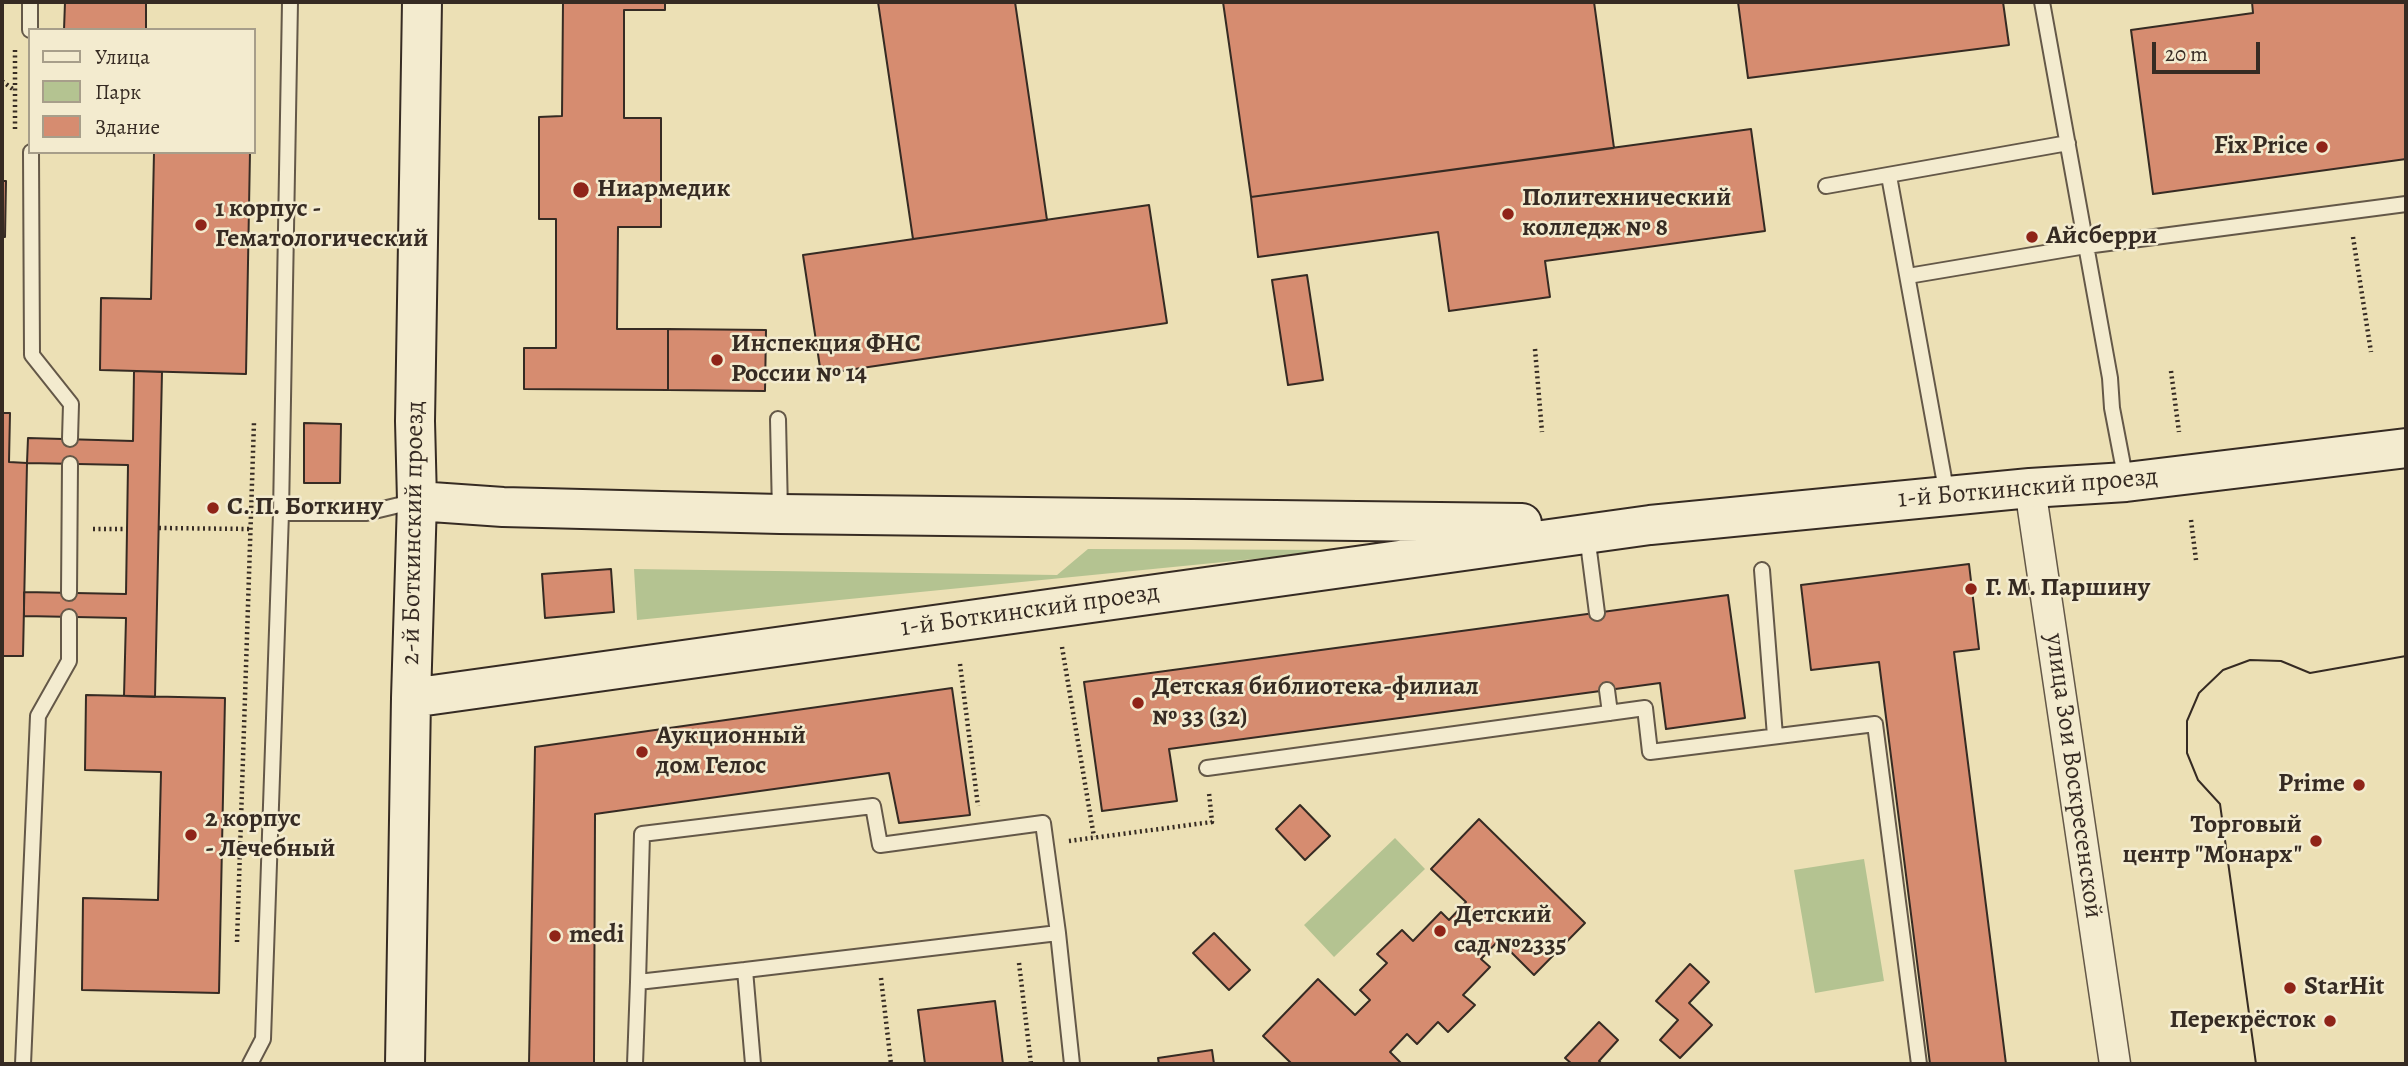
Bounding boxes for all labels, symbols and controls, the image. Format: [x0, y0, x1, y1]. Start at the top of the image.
legend [28, 28, 256, 154]
scale bar [2156, 28, 2264, 72]
text: 20 m [2165, 40, 2208, 68]
text: Улица [95, 43, 150, 71]
text: Парк [95, 78, 141, 106]
text: Здание [95, 113, 160, 141]
place label: Fix Price [2214, 131, 2308, 163]
marker: Fix Price [2314, 139, 2330, 155]
place label: Ниармедик [597, 174, 730, 206]
marker: Ниармедик [571, 180, 591, 200]
place label: Политехнический колледж № 8 [1522, 183, 1731, 244]
place label: 1 корпус - Гематологический [215, 194, 428, 256]
marker: Политехнический колледж № 8 [1500, 206, 1516, 222]
marker: 1 корпус - Гематологический [193, 217, 209, 233]
place label: Айсберри [2046, 221, 2157, 253]
marker: Айсберри [2024, 229, 2040, 245]
place label: Инспекция ФНС России № 14 [731, 329, 921, 390]
marker: Инспекция ФНС России № 14 [709, 352, 725, 368]
street label: 2-й Боткинский проезд [396, 401, 432, 665]
street label: 1-й Боткинский проезд [1897, 462, 2159, 516]
place label: С. П. Боткину [227, 492, 383, 524]
marker: С. П. Боткину [205, 500, 221, 516]
place label: Г. М. Паршину [1985, 573, 2150, 605]
street label: 1-й Боткинский проезд [899, 577, 1161, 645]
marker: Г. М. Паршину [1963, 581, 1979, 597]
street label: улица Зои Воскресенской [2038, 631, 2108, 921]
place label: Детская библиотека-филиал № 33 (32) [1152, 672, 1479, 734]
marker: Детская библиотека-филиал № 33 (32) [1130, 695, 1146, 711]
place label: Аукционный дом Гелос [656, 721, 806, 782]
marker: Аукционный дом Гелос [634, 744, 650, 760]
place label: Prime [2278, 769, 2345, 801]
marker: Prime [2351, 777, 2367, 793]
place label: 2 корпус - Лечебный [205, 804, 336, 866]
place label: Торговый центр "Монарх" [2123, 810, 2302, 872]
marker: 2 корпус - Лечебный [183, 827, 199, 843]
marker: Торговый центр "Монарх" [2308, 833, 2324, 849]
place label: Детский сад №2335 [1454, 900, 1567, 962]
place label: medi [569, 920, 624, 952]
marker: Детский сад №2335 [1432, 923, 1448, 939]
marker: medi [547, 928, 563, 944]
place label: StarHit [2304, 972, 2384, 1004]
marker: StarHit [2282, 980, 2298, 996]
place label: Перекрёсток [2170, 1005, 2316, 1037]
marker: Перекрёсток [2322, 1013, 2338, 1029]

